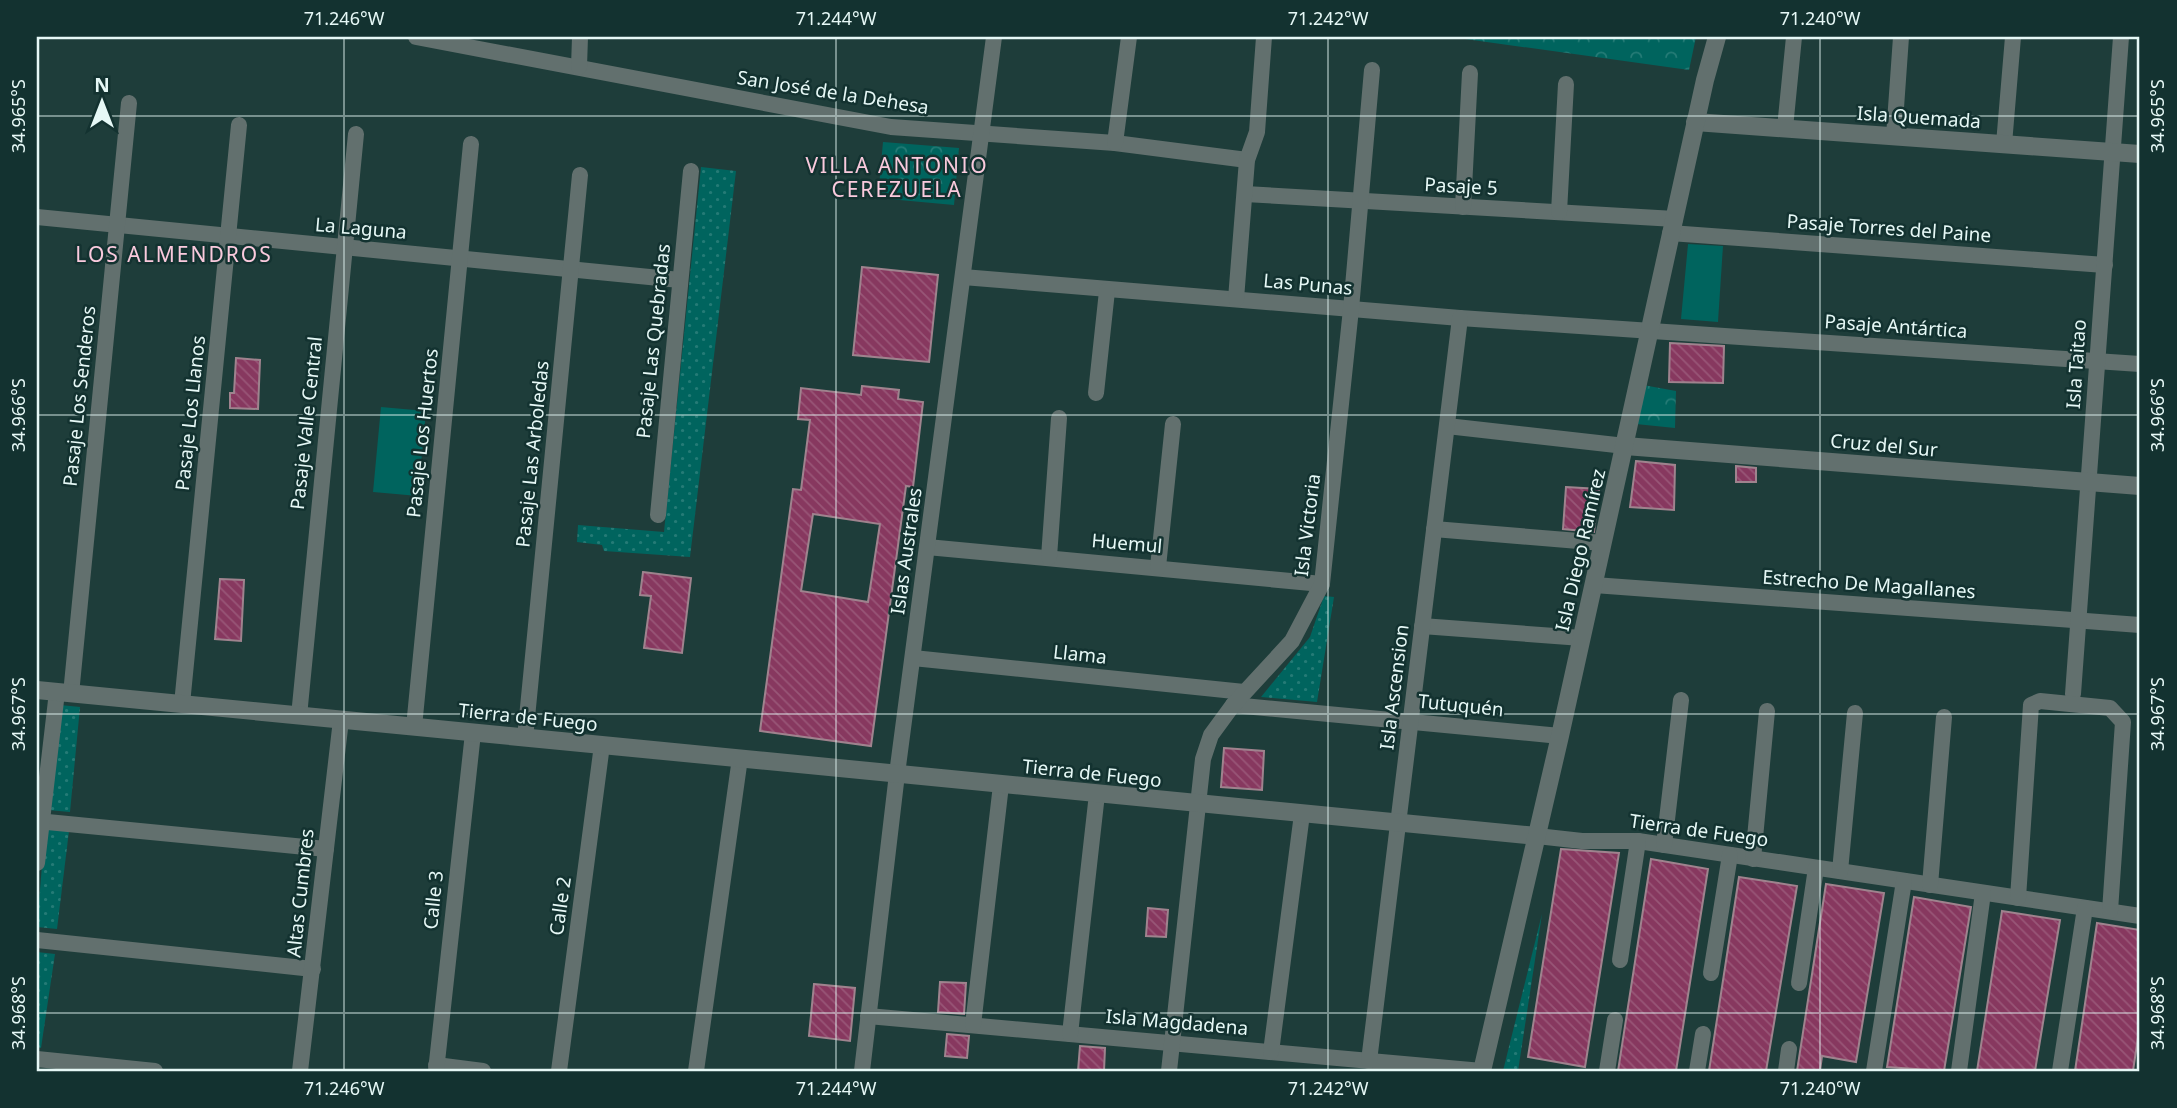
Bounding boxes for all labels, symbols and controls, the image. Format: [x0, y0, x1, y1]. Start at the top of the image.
text: 71.246°W [304, 6, 385, 30]
text: 71.244°W [796, 6, 877, 30]
text: 71.242°W [1288, 6, 1369, 30]
text: 71.240°W [1780, 6, 1861, 30]
street label: San José de la Dehesa [735, 64, 931, 120]
north arrow [66, 66, 136, 136]
text: N [94, 72, 110, 98]
text: 34.965°S [6, 79, 30, 153]
text: 34.965°S [2145, 79, 2169, 153]
street label: Isla Quemada [1856, 100, 1982, 134]
district label: VILLA ANTONIO CEREZUELA [805, 151, 989, 203]
street label: Pasaje 5 [1424, 171, 1498, 201]
street label: Pasaje Torres del Paine [1786, 208, 1992, 248]
street label: La Laguna [314, 211, 408, 245]
district label: LOS ALMENDROS [75, 240, 273, 268]
street label: Pasaje Las Quebradas [630, 242, 676, 440]
street label: Las Punas [1262, 267, 1354, 301]
street label: Pasaje Los Senderos [57, 304, 101, 488]
street label: Pasaje Antártica [1824, 308, 1968, 344]
street label: Isla Taitao [2060, 318, 2092, 410]
street label: Pasaje Los Llanos [169, 334, 211, 492]
street label: Pasaje Valle Central [284, 335, 328, 511]
street label: Pasaje Los Huertos [400, 347, 444, 519]
street label: Pasaje Las Arboledas [509, 359, 555, 549]
text: 34.966°S [6, 378, 30, 452]
text: 34.966°S [2145, 378, 2169, 452]
street label: Cruz del Sur [1829, 427, 1939, 463]
street label: Isla Diego Ramírez [1549, 466, 1611, 634]
street label: Isla Victoria [1288, 472, 1326, 578]
street label: Islas Australes [884, 486, 928, 616]
street label: Huemul [1091, 527, 1163, 559]
street label: Estrecho De Magallanes [1761, 564, 1977, 604]
street label: Isla Ascension [1373, 623, 1415, 751]
street label: Llama [1052, 638, 1108, 670]
text: 34.967°S [6, 677, 30, 751]
text: 34.967°S [2145, 677, 2169, 751]
street label: Tutuquén [1417, 688, 1505, 722]
street label: Tierra de Fuego [457, 697, 599, 737]
street label: Tierra de Fuego [1021, 753, 1163, 793]
street label: Tierra de Fuego [1628, 807, 1770, 853]
street label: Altas Cumbres [280, 827, 320, 959]
street label: Calle 3 [417, 869, 449, 931]
street label: Calle 2 [543, 875, 577, 937]
text: 34.968°S [6, 976, 30, 1050]
text: 34.968°S [2145, 976, 2169, 1050]
street label: Isla Magdadena [1105, 1003, 1249, 1041]
text: 71.246°W [304, 1076, 385, 1100]
text: 71.244°W [796, 1076, 877, 1100]
text: 71.242°W [1288, 1076, 1369, 1100]
text: 71.240°W [1780, 1076, 1861, 1100]

